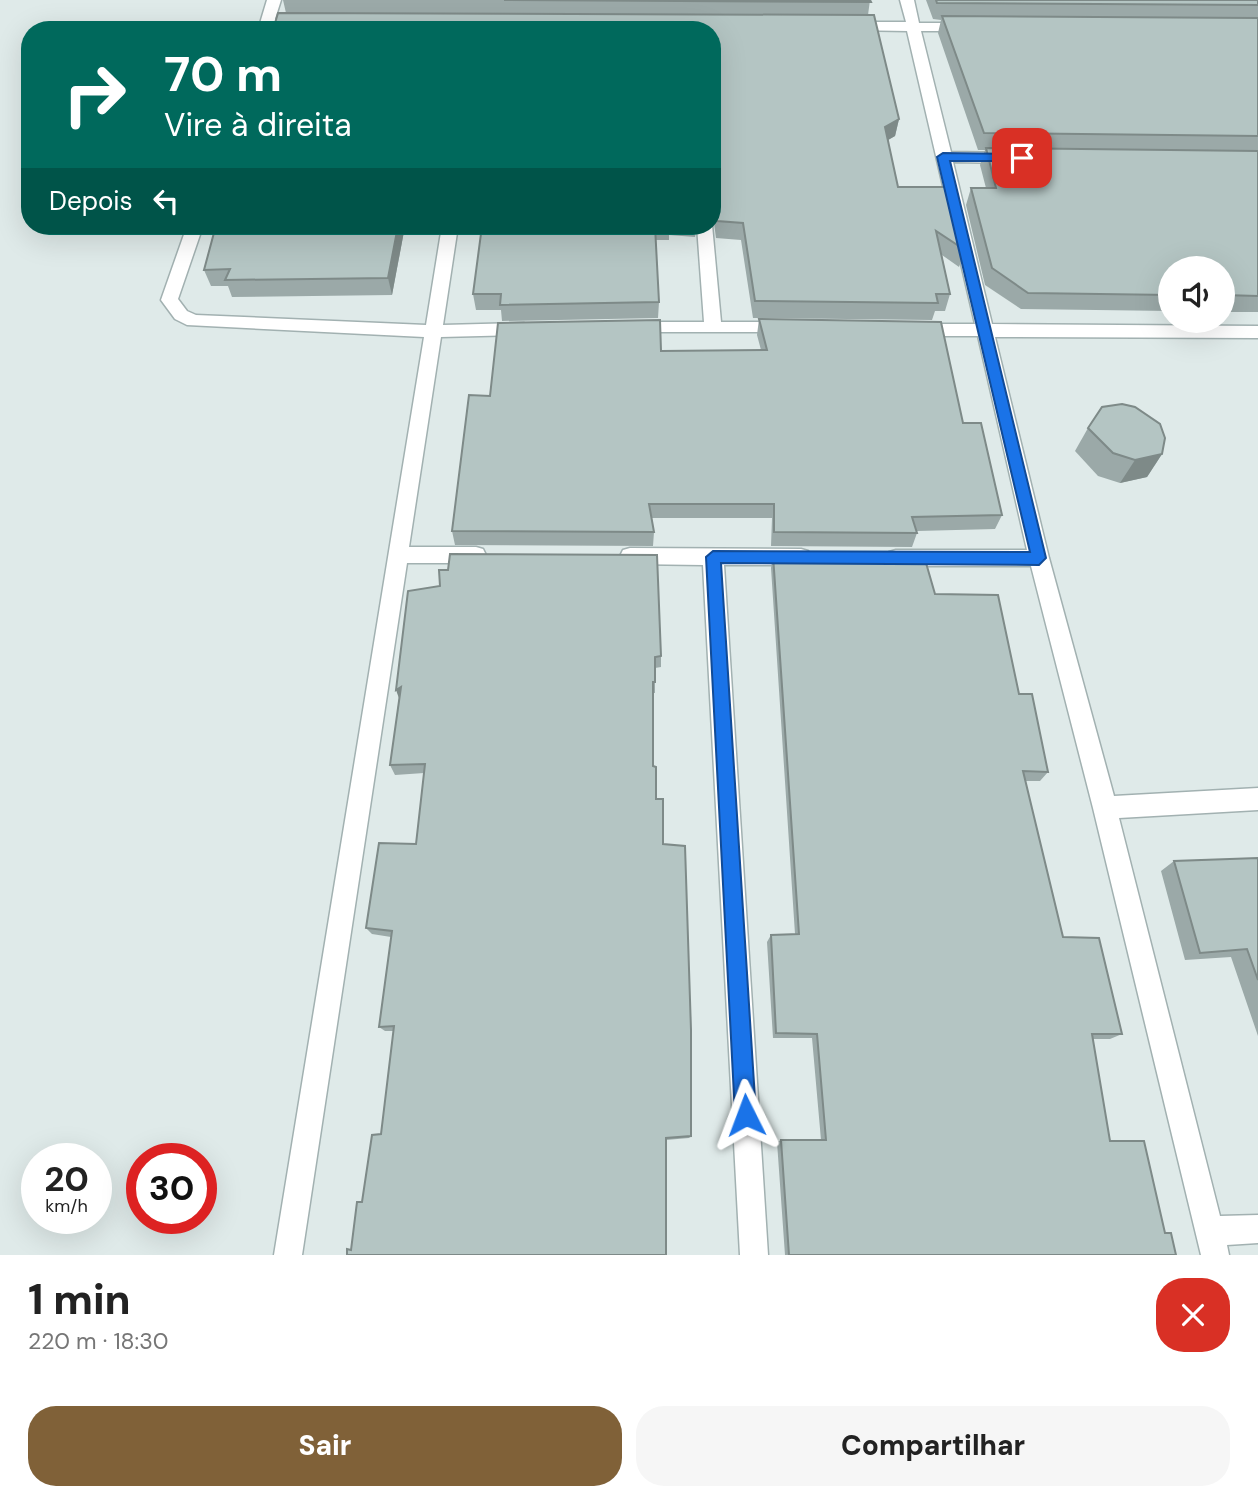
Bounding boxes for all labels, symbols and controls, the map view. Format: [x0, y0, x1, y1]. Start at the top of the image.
text: 70 m [164, 42, 282, 106]
icon: right [49, 49, 140, 140]
text: Vire à direita [164, 104, 352, 146]
pin [992, 128, 1052, 188]
icon: arrive [1003, 139, 1041, 177]
icon: left [147, 182, 185, 220]
text: Depois [49, 184, 133, 218]
map controls [1158, 256, 1235, 333]
button: sound [1158, 256, 1235, 333]
position arrow [709, 1078, 783, 1152]
speed limit sign: 30 [126, 1143, 217, 1234]
text: 20 [44, 1156, 89, 1202]
text: km/h [45, 1194, 88, 1218]
text: 1 min [28, 1272, 131, 1327]
button: close [1156, 1278, 1230, 1352]
text: 220 m · 18:30 [28, 1326, 169, 1356]
button: Sair [28, 1406, 622, 1486]
button: Compartilhar [636, 1406, 1230, 1486]

